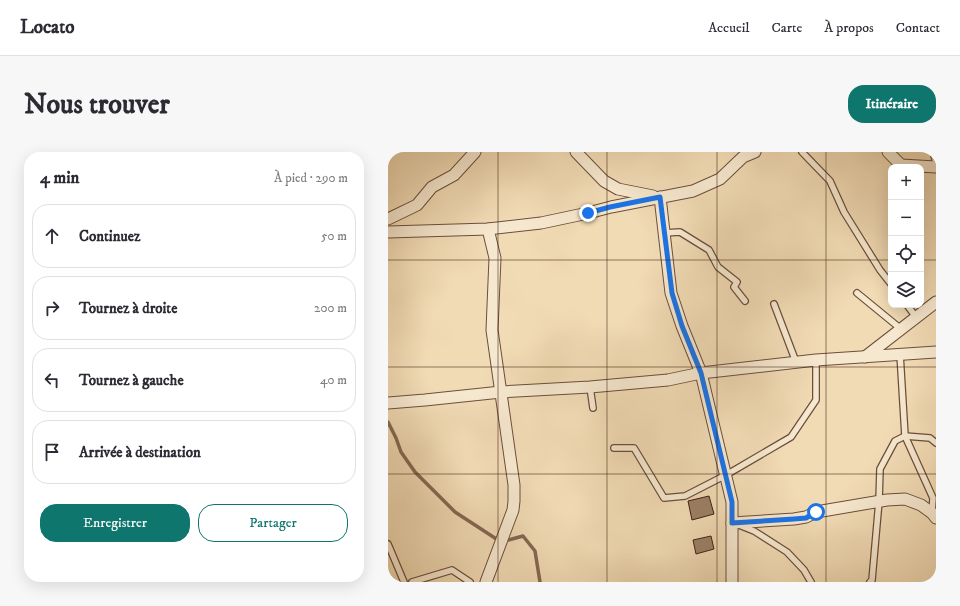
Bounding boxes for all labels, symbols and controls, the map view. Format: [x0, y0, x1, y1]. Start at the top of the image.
text: Locato [20, 16, 75, 39]
text: Accueil [708, 19, 750, 37]
text: Carte [772, 19, 802, 37]
text: À propos [824, 19, 874, 37]
text: Contact [896, 19, 940, 37]
button: Itinéraire [848, 85, 936, 123]
text: Nous trouver [24, 87, 170, 122]
map controls [888, 164, 924, 308]
button: + [888, 164, 924, 200]
text: 4 min [40, 167, 79, 189]
text: À pied · 290 m [274, 170, 348, 186]
button: − [888, 200, 924, 236]
route end [579, 204, 597, 222]
icon: ahead [41, 225, 63, 247]
text: Continuez [79, 227, 140, 246]
text: 50 m [321, 228, 347, 244]
button: locate [888, 236, 924, 272]
button: layers [888, 272, 924, 308]
icon: right [41, 297, 63, 319]
text: Tournez à droite [79, 299, 177, 318]
text: 200 m [314, 300, 347, 316]
icon: left [41, 369, 63, 391]
text: Tournez à gauche [79, 371, 184, 390]
text: 40 m [320, 372, 347, 388]
icon: arrive [41, 441, 63, 463]
text: Arrivée à destination [79, 443, 201, 462]
route start [807, 503, 825, 521]
button: Enregistrer [40, 504, 190, 542]
button: Partager [198, 504, 348, 542]

